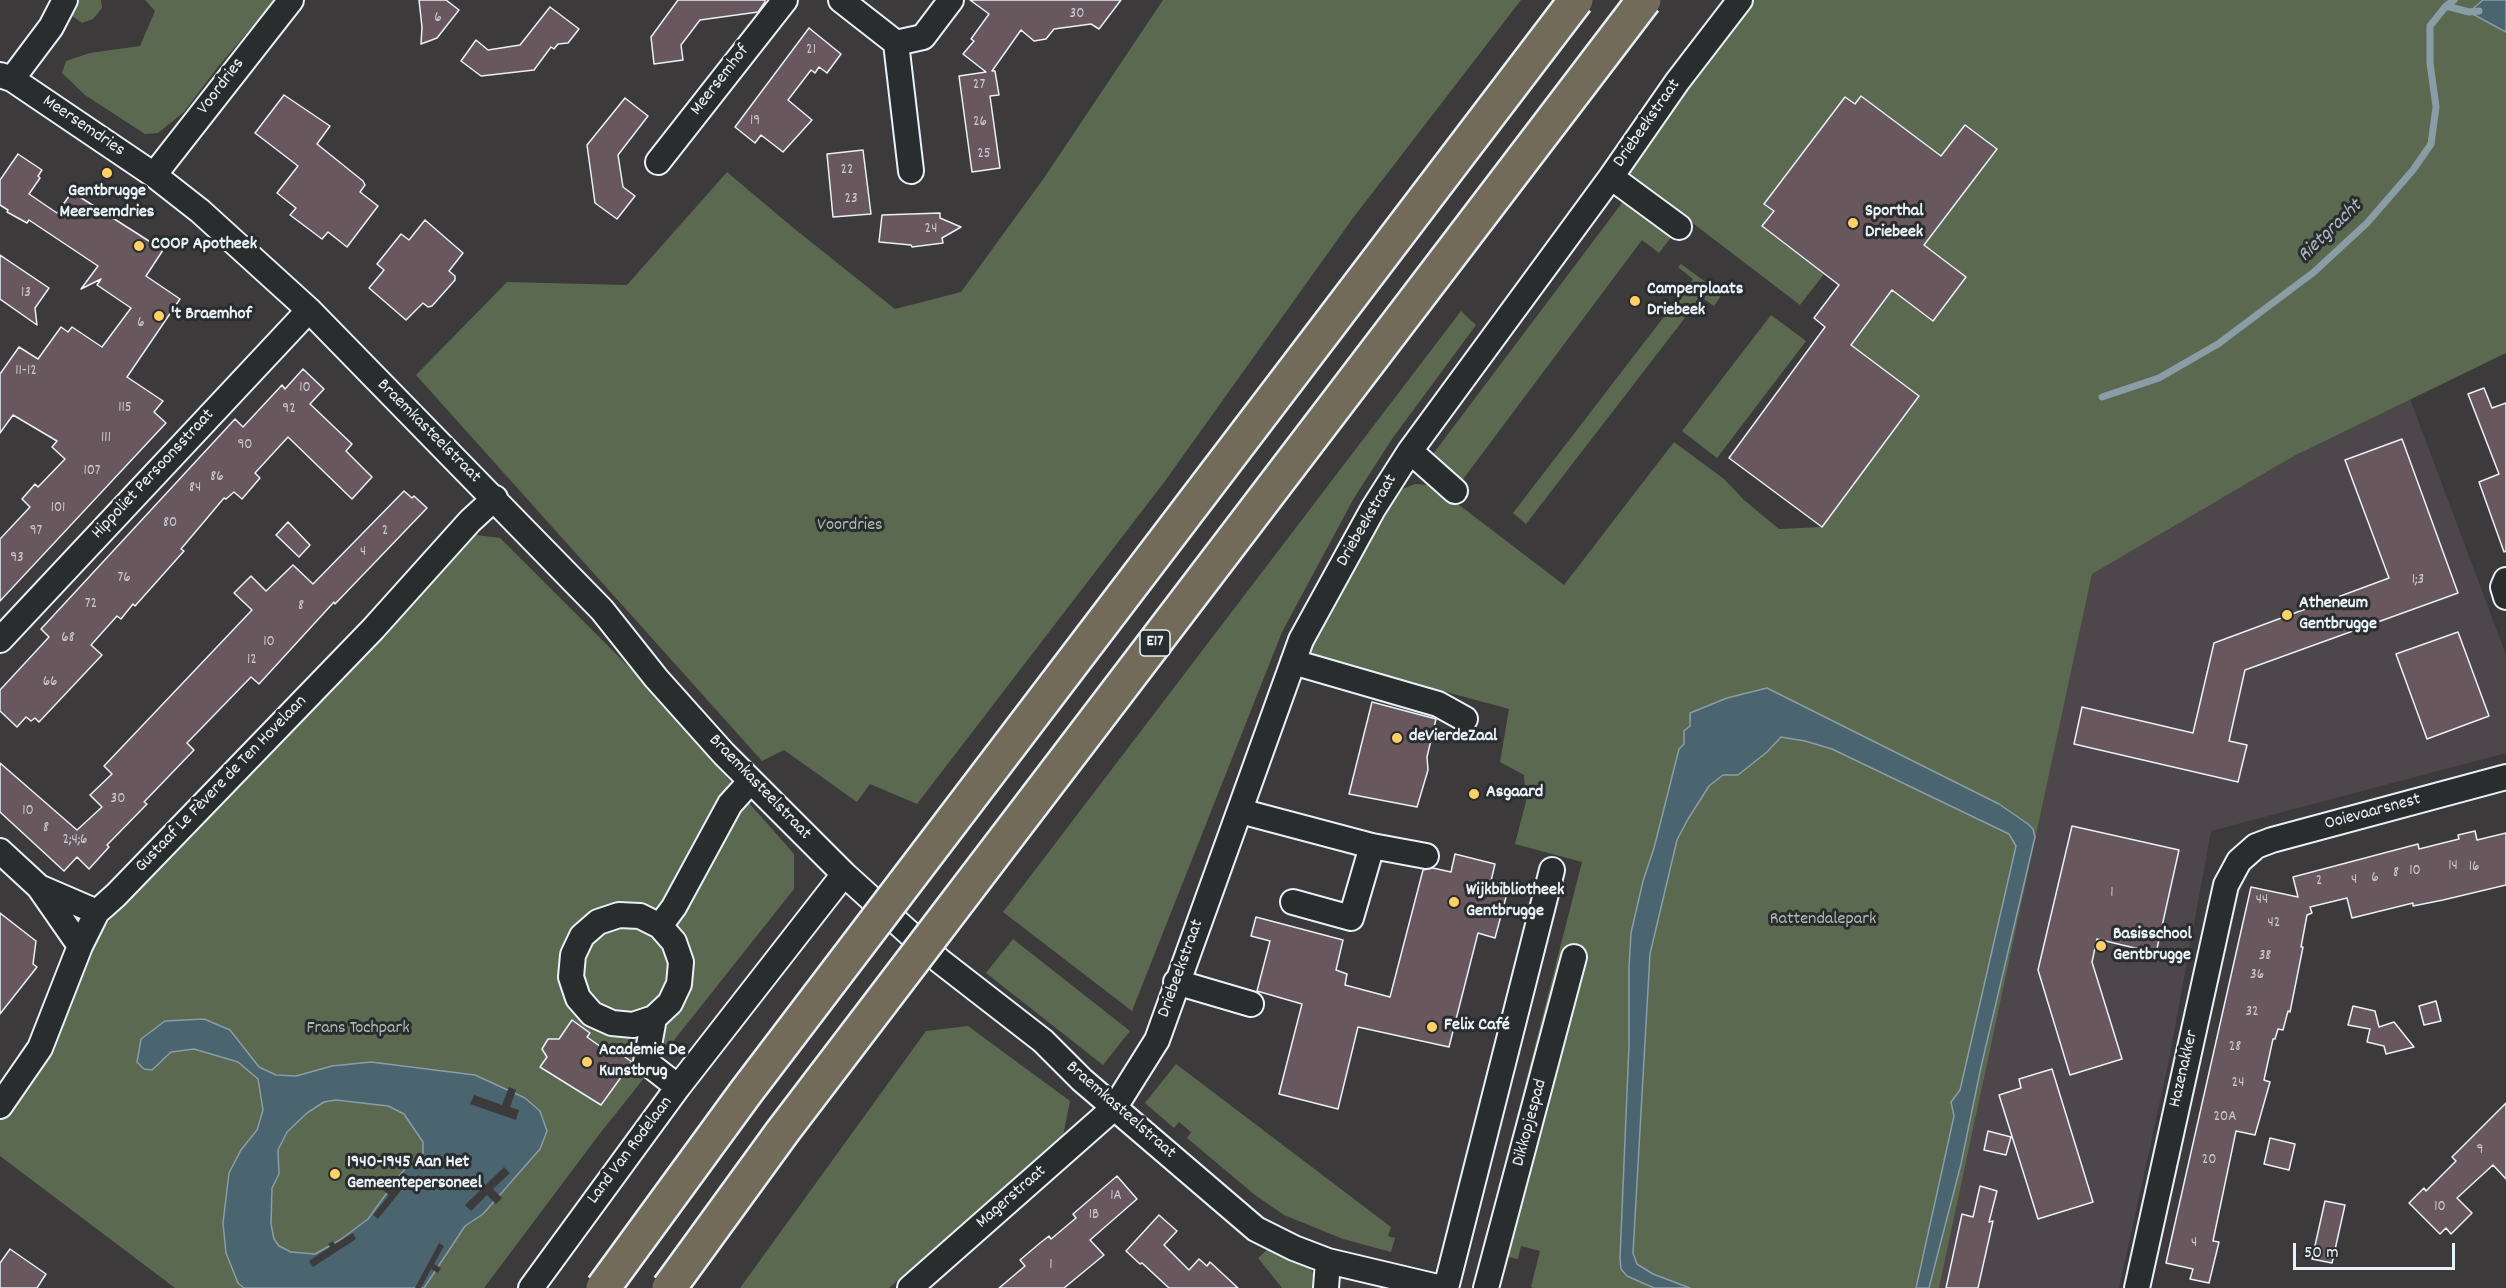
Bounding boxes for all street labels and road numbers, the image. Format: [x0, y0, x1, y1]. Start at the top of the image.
street label: Meersemhof [687, 41, 755, 121]
street label: Voordries [194, 54, 250, 120]
street label: Driebeekstraat [1610, 76, 1686, 172]
street label: Meersemdries [38, 92, 128, 162]
street label: Braemkasteelstraat [371, 375, 485, 489]
street label: Hippoliet Persoonsstraat [88, 405, 220, 545]
street label: Driebeekstraat [1333, 471, 1403, 571]
road number: E17 [1140, 630, 1170, 656]
street label: Gustaaf Le Fèvere de Ten Hovelaan [132, 692, 312, 878]
street label: Braemkasteelstraat [703, 731, 815, 845]
street label: Ooievaarsnest [2323, 790, 2423, 836]
street label: Driebeekstraat [1154, 917, 1210, 1021]
street label: Hazenakker [2166, 1028, 2204, 1110]
street label: Braemkasteelstraat [1061, 1057, 1179, 1165]
street label: Dikkopjespad [1509, 1077, 1553, 1169]
street label: Land Van Rodelaan [584, 1093, 678, 1209]
street label: Magerstraat [973, 1162, 1051, 1234]

